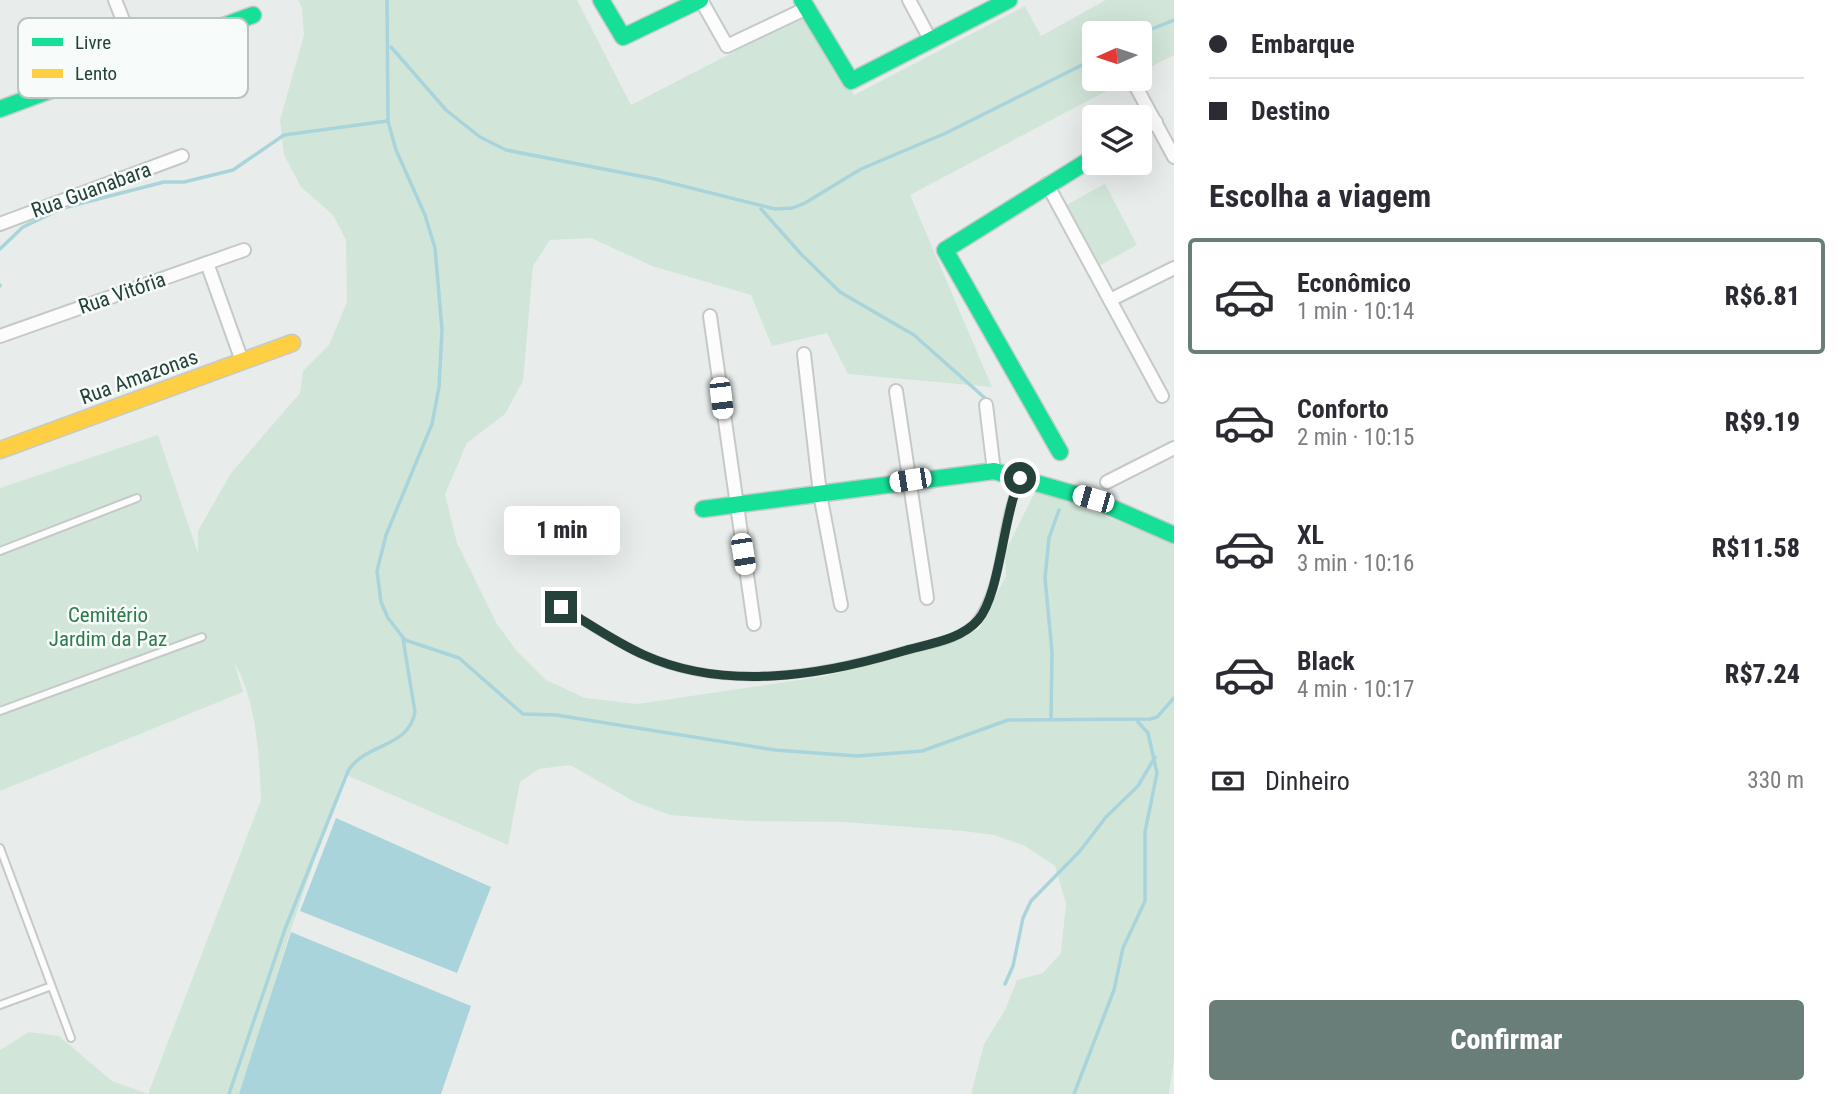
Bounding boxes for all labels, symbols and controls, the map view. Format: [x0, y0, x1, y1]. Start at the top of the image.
legend [18, 18, 248, 98]
north arrow [1082, 21, 1152, 91]
map controls [1082, 21, 1152, 175]
text: Embarque [1251, 29, 1355, 59]
text: Livre [75, 31, 111, 54]
text: Lento [75, 62, 117, 85]
text: Destino [1251, 96, 1330, 126]
button: layers [1082, 105, 1152, 175]
street label: Rua Guanabara [28, 157, 154, 223]
text: Escolha a viagem [1209, 177, 1431, 215]
icon: car [1213, 265, 1276, 328]
street label: Rua Vitória [75, 267, 169, 319]
text: Econômico [1297, 268, 1411, 298]
text: R$6.81 [1725, 281, 1800, 311]
text: 1 min · 10:14 [1297, 298, 1414, 325]
street label: Rua Amazonas [77, 345, 201, 409]
car [709, 376, 734, 420]
icon: car [1213, 391, 1276, 454]
text: Conforto [1297, 394, 1389, 424]
text: R$9.19 [1725, 407, 1800, 437]
text: 2 min · 10:15 [1297, 424, 1414, 451]
route start [1004, 462, 1036, 494]
car [888, 466, 933, 494]
car [1070, 483, 1117, 515]
callout: 1 min [503, 505, 619, 554]
text: 1 min [536, 517, 588, 544]
icon: car [1213, 517, 1276, 580]
text: XL [1297, 520, 1324, 550]
car [730, 532, 757, 576]
text: R$11.58 [1712, 533, 1800, 563]
text: 3 min · 10:16 [1297, 550, 1414, 577]
route end [545, 591, 577, 623]
park label: Cemitério Jardim da Paz [49, 603, 167, 651]
icon: car [1213, 643, 1276, 706]
text: Black [1297, 646, 1355, 676]
text: R$7.24 [1725, 659, 1800, 689]
text: 4 min · 10:17 [1297, 676, 1414, 703]
icon: cash [1209, 762, 1247, 800]
text: Dinheiro [1265, 766, 1350, 796]
text: 330 m [1747, 767, 1804, 794]
button: Confirmar [1209, 1000, 1804, 1080]

